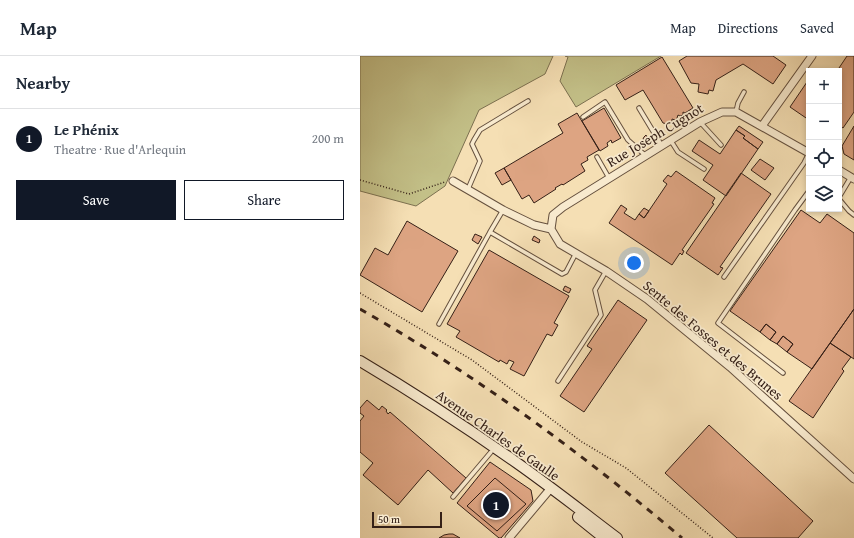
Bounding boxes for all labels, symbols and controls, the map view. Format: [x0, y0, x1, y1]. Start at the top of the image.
text: Map [20, 14, 57, 42]
text: Map [670, 18, 696, 38]
text: Directions [718, 18, 778, 38]
text: Saved [800, 18, 834, 38]
map controls [806, 68, 842, 212]
button: + [806, 68, 842, 104]
text: Nearby [16, 70, 70, 95]
street label: Rue Joseph Cugnot [603, 98, 707, 172]
button: − [806, 104, 842, 140]
text: Le Phénix [54, 119, 119, 140]
text: 1 [26, 129, 32, 148]
text: 200 m [312, 129, 344, 148]
text: Theatre · Rue d'Arlequin [54, 140, 186, 159]
button: locate [806, 140, 842, 176]
button: layers [806, 176, 842, 212]
button: Save [16, 180, 176, 220]
button: Share [184, 180, 344, 220]
your location [624, 253, 644, 273]
street label: Sente des Fosses et des Brunes [639, 276, 787, 404]
street label: Avenue Charles de Gaulle [432, 385, 564, 486]
pin: 1 [483, 490, 509, 520]
scale bar [372, 510, 442, 529]
text: 50 m [378, 511, 400, 527]

